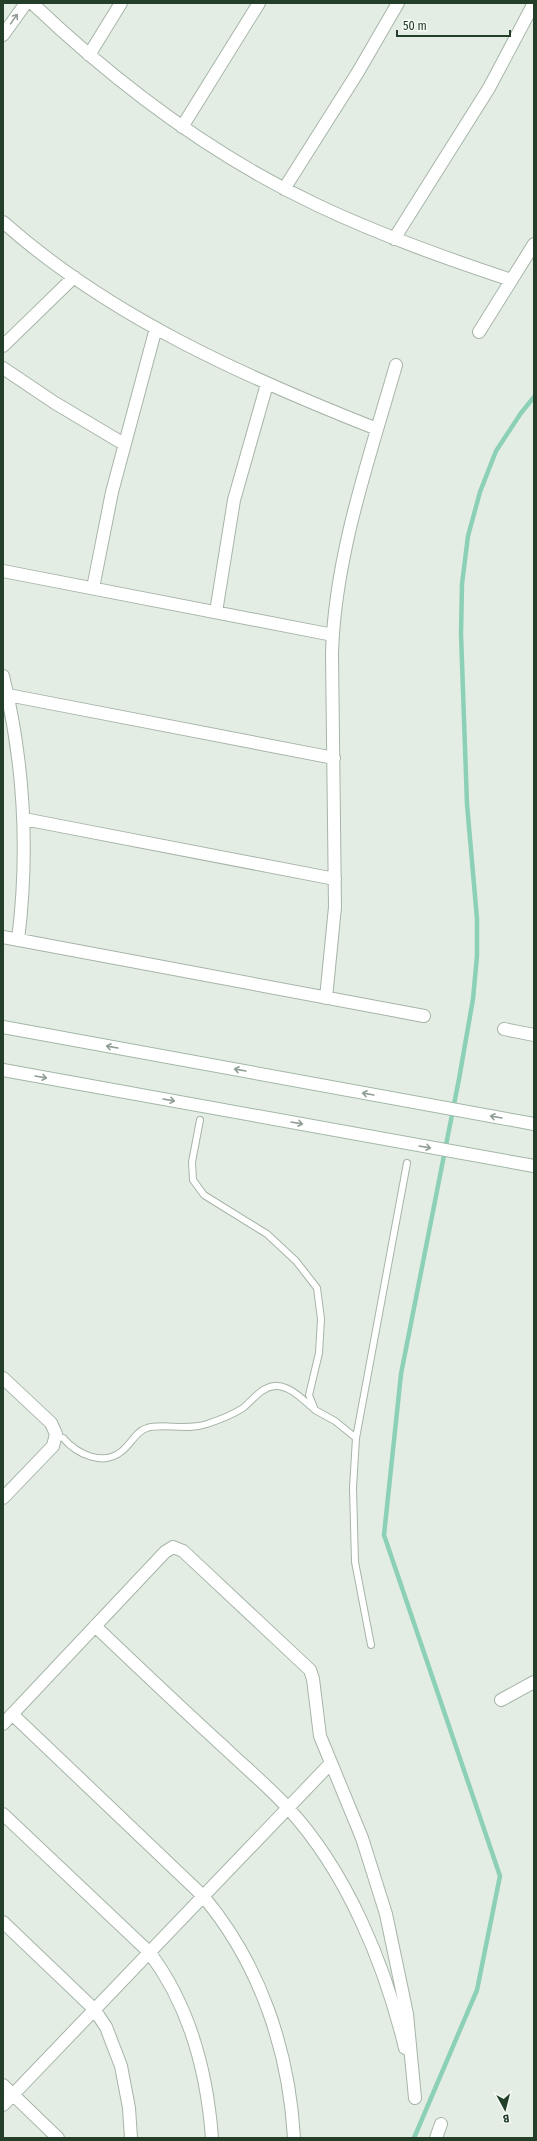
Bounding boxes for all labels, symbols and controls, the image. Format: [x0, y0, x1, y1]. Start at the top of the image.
scale bar [397, 12, 510, 38]
one-way arrow [10, 14, 18, 25]
text: 50 m [403, 19, 427, 33]
one-way arrow [106, 1043, 119, 1051]
one-way arrow [234, 1066, 247, 1074]
one-way arrow [35, 1073, 48, 1081]
one-way arrow [362, 1090, 375, 1098]
one-way arrow [162, 1096, 175, 1104]
one-way arrow [490, 1113, 503, 1121]
one-way arrow [290, 1120, 303, 1128]
one-way arrow [418, 1143, 431, 1151]
north arrow [485, 2089, 525, 2129]
text: B [502, 2112, 510, 2125]

